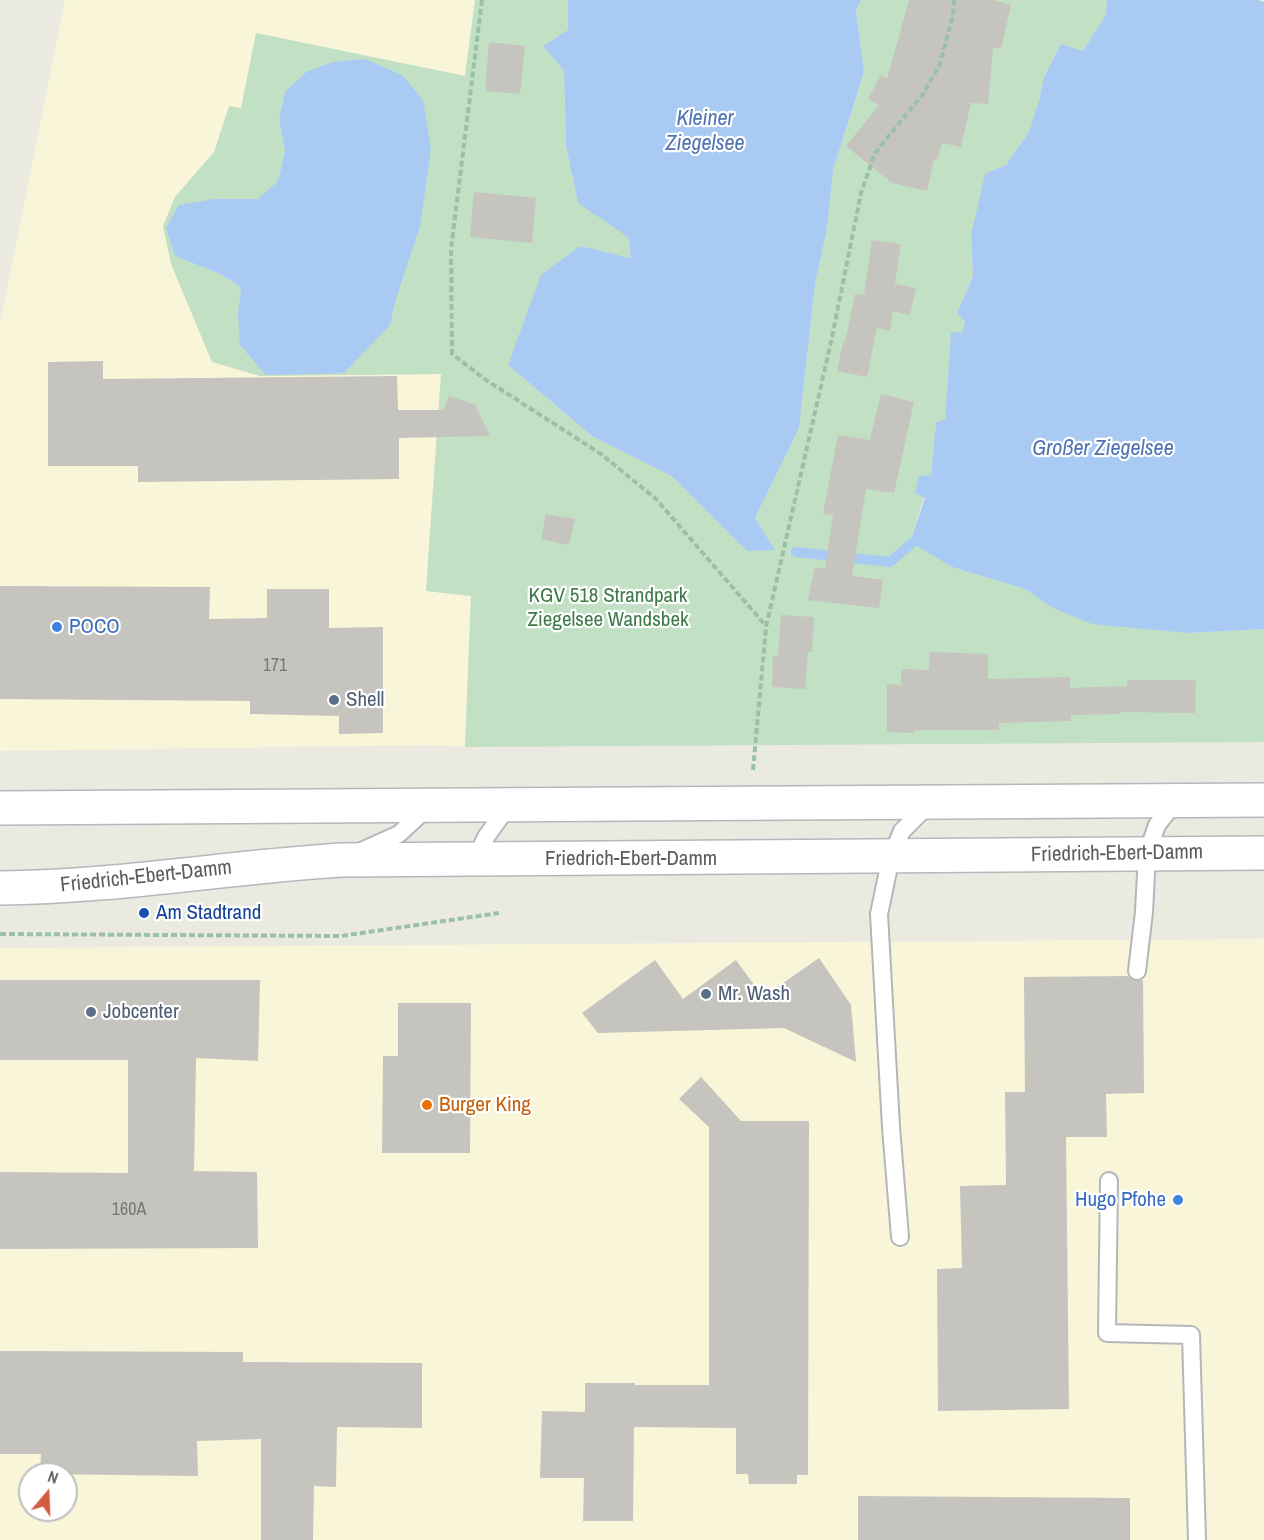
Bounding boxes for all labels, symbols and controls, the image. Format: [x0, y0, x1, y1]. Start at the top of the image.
water label: Kleiner Ziegelsee [665, 106, 745, 158]
water label: Großer Ziegelsee [1032, 436, 1174, 462]
park label: KGV 518 Strandpark Ziegelsee Wandsbek [527, 583, 689, 633]
place label: POCO [69, 614, 120, 640]
marker: POCO [50, 620, 64, 634]
house number: 171 [263, 655, 287, 677]
place label: Shell [346, 687, 384, 713]
marker: Shell [327, 693, 341, 707]
street label: Friedrich-Ebert-Damm [1031, 840, 1203, 868]
street label: Friedrich-Ebert-Damm [545, 846, 717, 872]
street label: Friedrich-Ebert-Damm [59, 855, 233, 899]
place label: Am Stadtrand [156, 900, 261, 926]
marker: Am Stadtrand [137, 906, 151, 920]
place label: Mr. Wash [718, 981, 790, 1007]
marker: Mr. Wash [699, 987, 713, 1001]
place label: Jobcenter [103, 999, 179, 1025]
marker: Jobcenter [84, 1005, 98, 1019]
place label: Burger King [439, 1092, 531, 1118]
marker: Burger King [420, 1098, 434, 1112]
place label: Hugo Pfohe [1075, 1187, 1166, 1213]
marker: Hugo Pfohe [1171, 1193, 1185, 1207]
house number: 160A [112, 1199, 146, 1221]
north arrow [18, 1462, 78, 1522]
text: N [45, 1465, 61, 1489]

